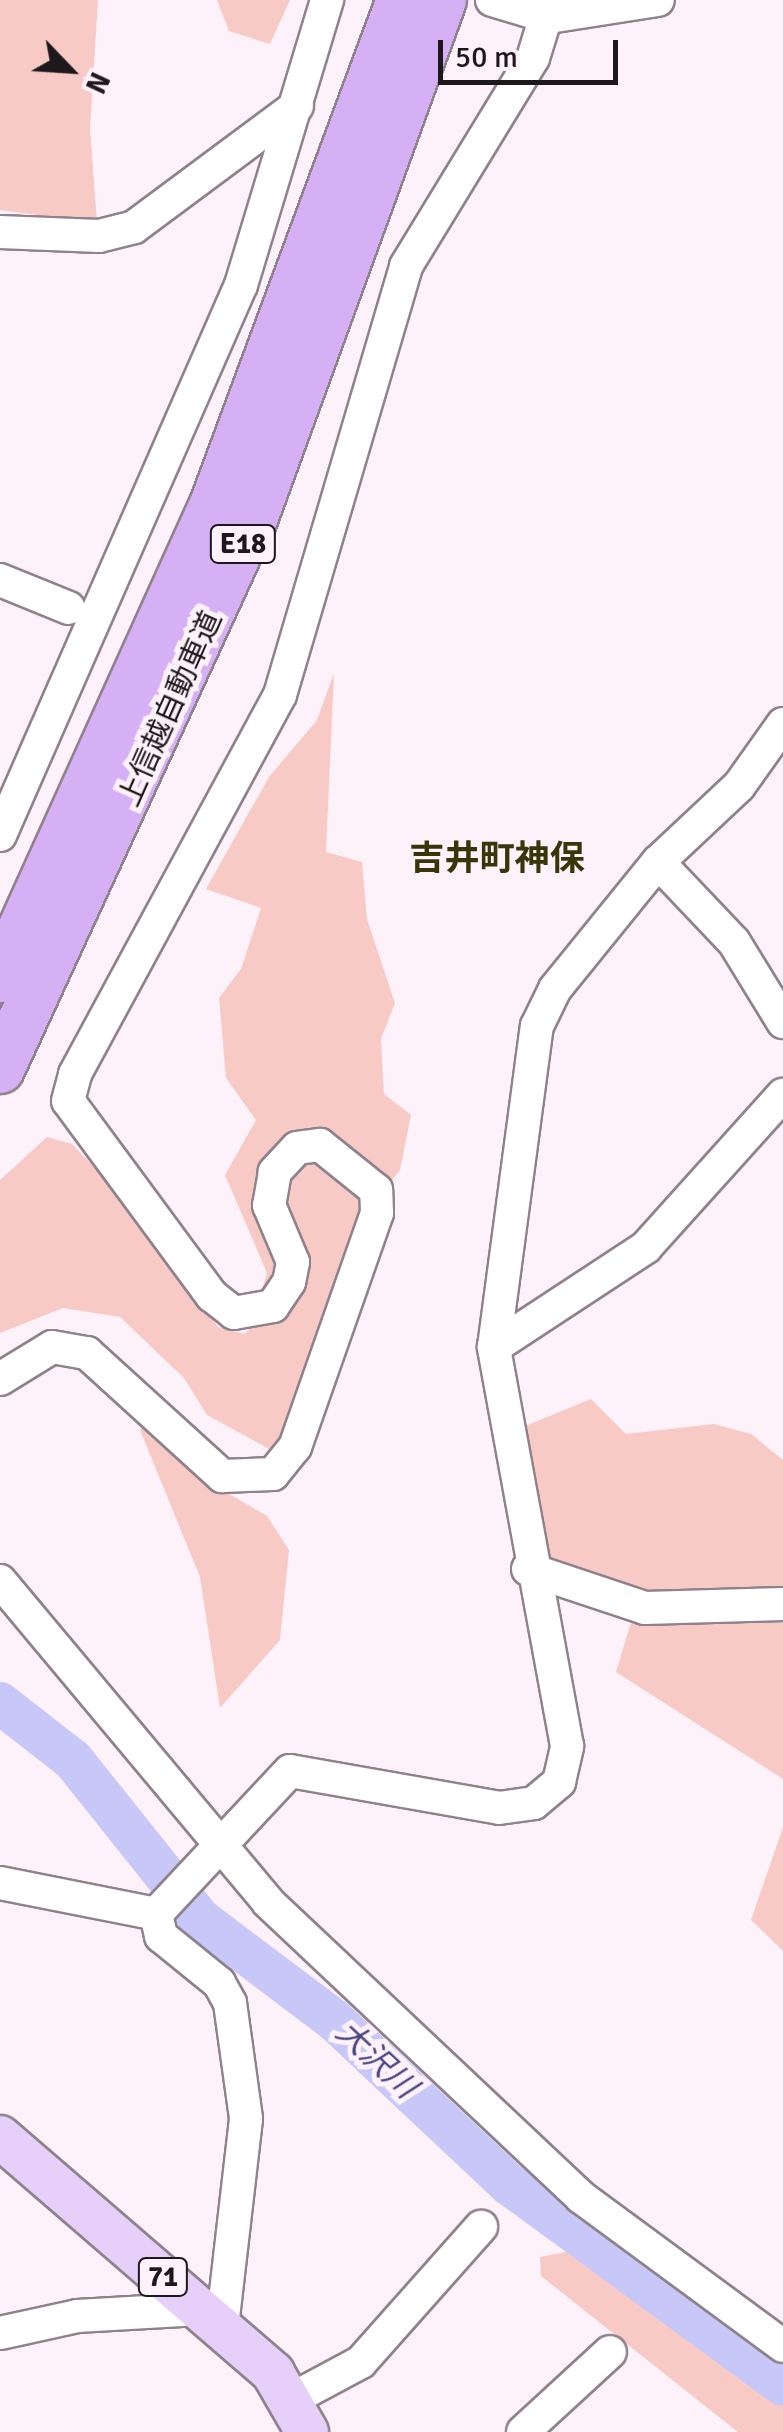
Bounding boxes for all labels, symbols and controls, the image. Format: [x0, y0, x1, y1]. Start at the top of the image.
north arrow [20, 20, 120, 120]
scale bar [443, 20, 623, 82]
text: 50 m [455, 39, 518, 76]
text: N [78, 67, 117, 99]
road number: E18 [208, 521, 278, 567]
street label: 上信越自動車道 [112, 606, 230, 812]
district label: 吉井町神保 [410, 838, 584, 880]
water label: 大沢川 [328, 2013, 424, 2107]
road number: 71 [136, 2254, 190, 2300]

